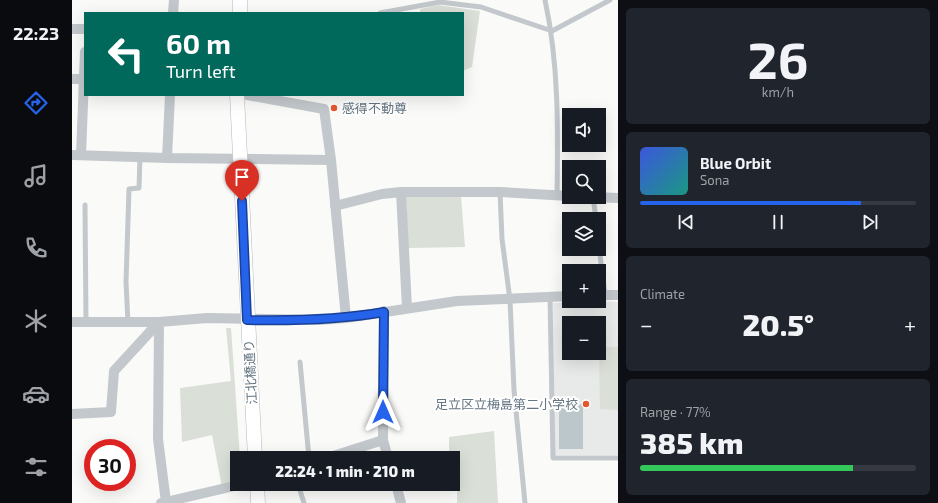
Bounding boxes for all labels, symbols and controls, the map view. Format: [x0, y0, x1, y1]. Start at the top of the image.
text: 22:23 [13, 22, 59, 44]
text: 60 m [166, 26, 231, 60]
text: 26 [748, 27, 808, 89]
icon: left [100, 28, 152, 80]
text: Turn left [166, 60, 236, 82]
text: km/h [762, 84, 794, 100]
icon: directions [22, 89, 50, 117]
place label: 感得不動尊 [342, 100, 407, 116]
marker: 感得不動尊 [329, 103, 339, 113]
map controls [562, 108, 606, 360]
button: sound [562, 108, 606, 152]
text: Blue Orbit [700, 154, 771, 172]
pin [225, 160, 259, 201]
button: search [562, 160, 606, 204]
icon: music [22, 162, 50, 190]
icon: arrive [231, 166, 253, 188]
text: Sona [700, 172, 729, 188]
icon: previous [675, 211, 697, 233]
icon: pause [767, 211, 789, 233]
icon: next [859, 211, 881, 233]
button: layers [562, 212, 606, 256]
icon: phone [22, 234, 50, 262]
button: + [562, 264, 606, 308]
text: Climate [640, 286, 685, 302]
text: 20.5° [743, 306, 814, 342]
icon: climate [22, 307, 50, 335]
text: − [640, 311, 653, 337]
text: + [904, 311, 916, 337]
button: − [562, 316, 606, 360]
street label: 江北橋通り [240, 339, 260, 405]
icon: car [22, 380, 50, 408]
position arrow [362, 391, 404, 433]
place label: 足立区立梅島第二小学校 [435, 396, 578, 412]
marker: 足立区立梅島第二小学校 [581, 399, 591, 409]
text: Range · 77% [640, 404, 711, 420]
text: 385 km [640, 424, 743, 460]
speed limit sign: 30 [84, 439, 136, 491]
icon: filters [22, 453, 50, 481]
text: 22:24 · 1 min · 210 m [275, 462, 415, 480]

